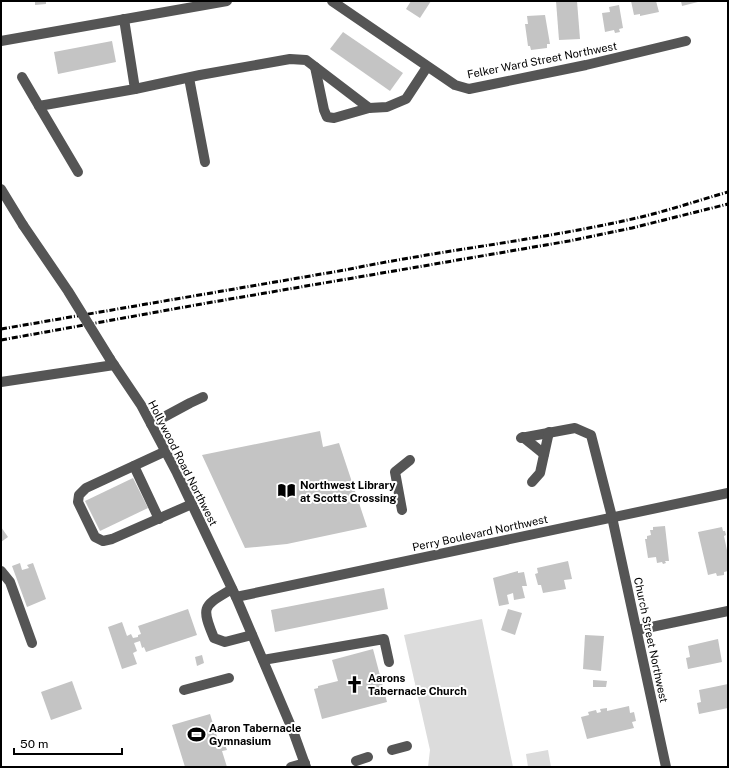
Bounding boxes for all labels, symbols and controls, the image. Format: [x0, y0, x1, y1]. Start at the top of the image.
street label: Felker Ward Street Northwest [466, 40, 618, 80]
street label: Hollywood Road Northwest [146, 398, 220, 528]
place label: Northwest Library at Scotts Crossing [300, 479, 397, 504]
library icon: Northwest Library at Scotts Crossing [277, 481, 297, 501]
street label: Perry Boulevard Northwest [411, 513, 549, 553]
street label: Church Street Northwest [632, 576, 670, 704]
place label: Aarons Tabernacle Church [368, 672, 467, 697]
church icon: Aarons Tabernacle Church [345, 674, 365, 694]
place label: Aaron Tabernacle Gymnasium [209, 722, 301, 747]
sports icon: Aaron Tabernacle Gymnasium [186, 724, 206, 744]
scale bar [14, 730, 122, 756]
text: 50 m [20, 737, 48, 751]

